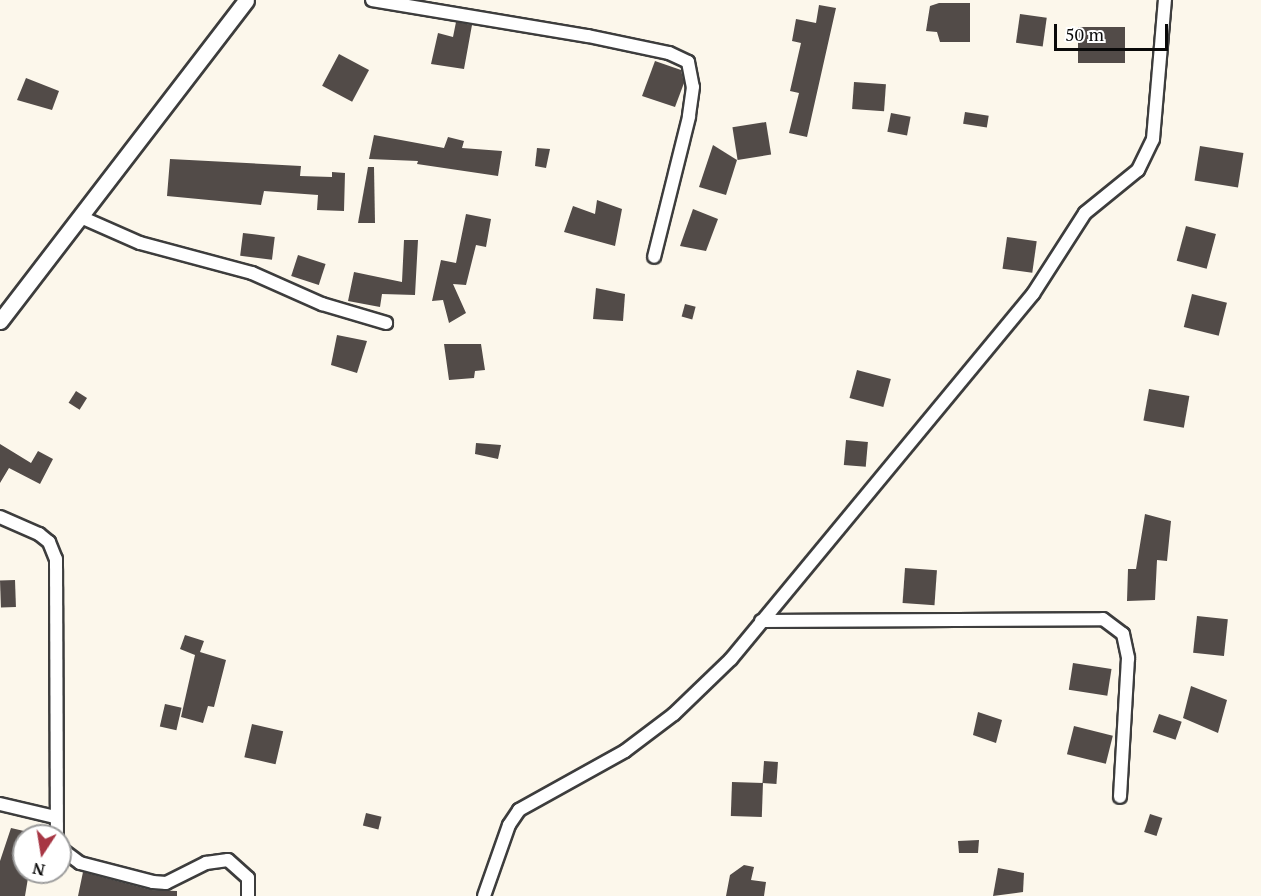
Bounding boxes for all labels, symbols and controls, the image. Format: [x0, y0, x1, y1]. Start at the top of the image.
scale bar [1057, 12, 1171, 50]
text: 50 m [1065, 22, 1104, 46]
north arrow [12, 824, 72, 884]
text: N [30, 858, 47, 882]

